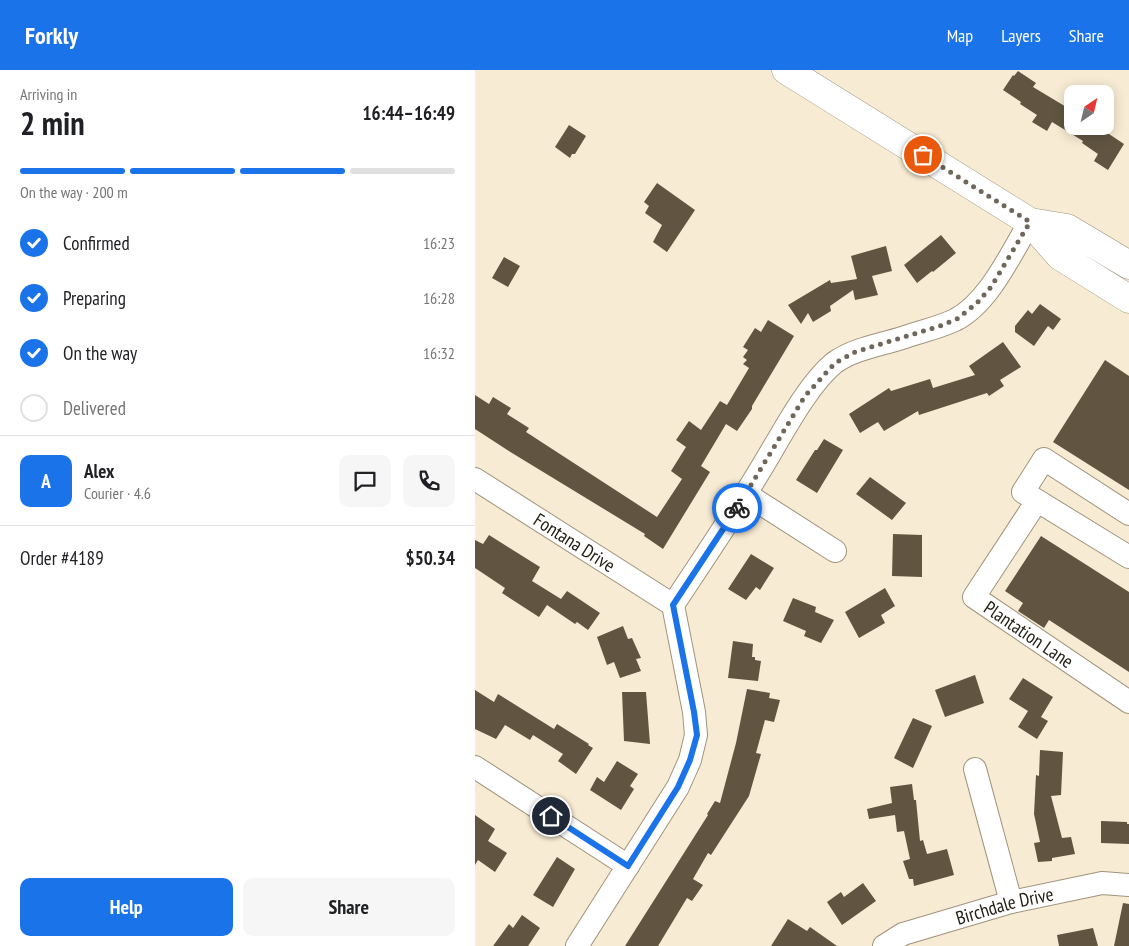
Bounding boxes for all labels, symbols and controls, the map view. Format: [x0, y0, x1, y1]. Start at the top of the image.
text: Forkly [25, 20, 78, 51]
text: Map [947, 24, 973, 47]
text: Layers [1001, 24, 1041, 47]
text: Share [1069, 24, 1104, 47]
text: Arriving in [20, 84, 77, 104]
north arrow [1064, 85, 1114, 135]
map controls [1064, 85, 1114, 135]
text: 16:44–16:49 [362, 101, 455, 125]
text: 2 min [20, 102, 85, 144]
pin [902, 134, 944, 176]
icon: bag [909, 141, 937, 169]
text: On the way · 200 m [20, 182, 128, 202]
icon: check [20, 229, 48, 257]
text: Confirmed [63, 231, 130, 255]
text: 16:23 [423, 233, 455, 253]
icon: check [20, 284, 48, 312]
text: Preparing [63, 286, 126, 310]
text: 16:28 [423, 288, 455, 308]
icon: check [20, 339, 48, 367]
text: On the way [63, 341, 137, 365]
text: 16:32 [423, 343, 455, 363]
text: Delivered [63, 396, 126, 420]
button: chat [339, 455, 391, 507]
button: phone [403, 455, 455, 507]
text: Alex [84, 459, 114, 483]
text: A [41, 469, 51, 493]
text: Courier · 4.6 [84, 483, 151, 503]
courier [712, 483, 762, 533]
icon: bike [723, 494, 751, 522]
street label: Fontana Drive [529, 508, 620, 577]
text: Order #4189 [20, 546, 104, 570]
text: $50.34 [406, 546, 455, 570]
street label: Plantation Lane [979, 595, 1078, 673]
pin [530, 795, 572, 837]
icon: home [537, 802, 565, 830]
button: Help [20, 878, 233, 936]
button: Share [243, 878, 455, 936]
street label: Birchdale Drive [953, 881, 1056, 930]

